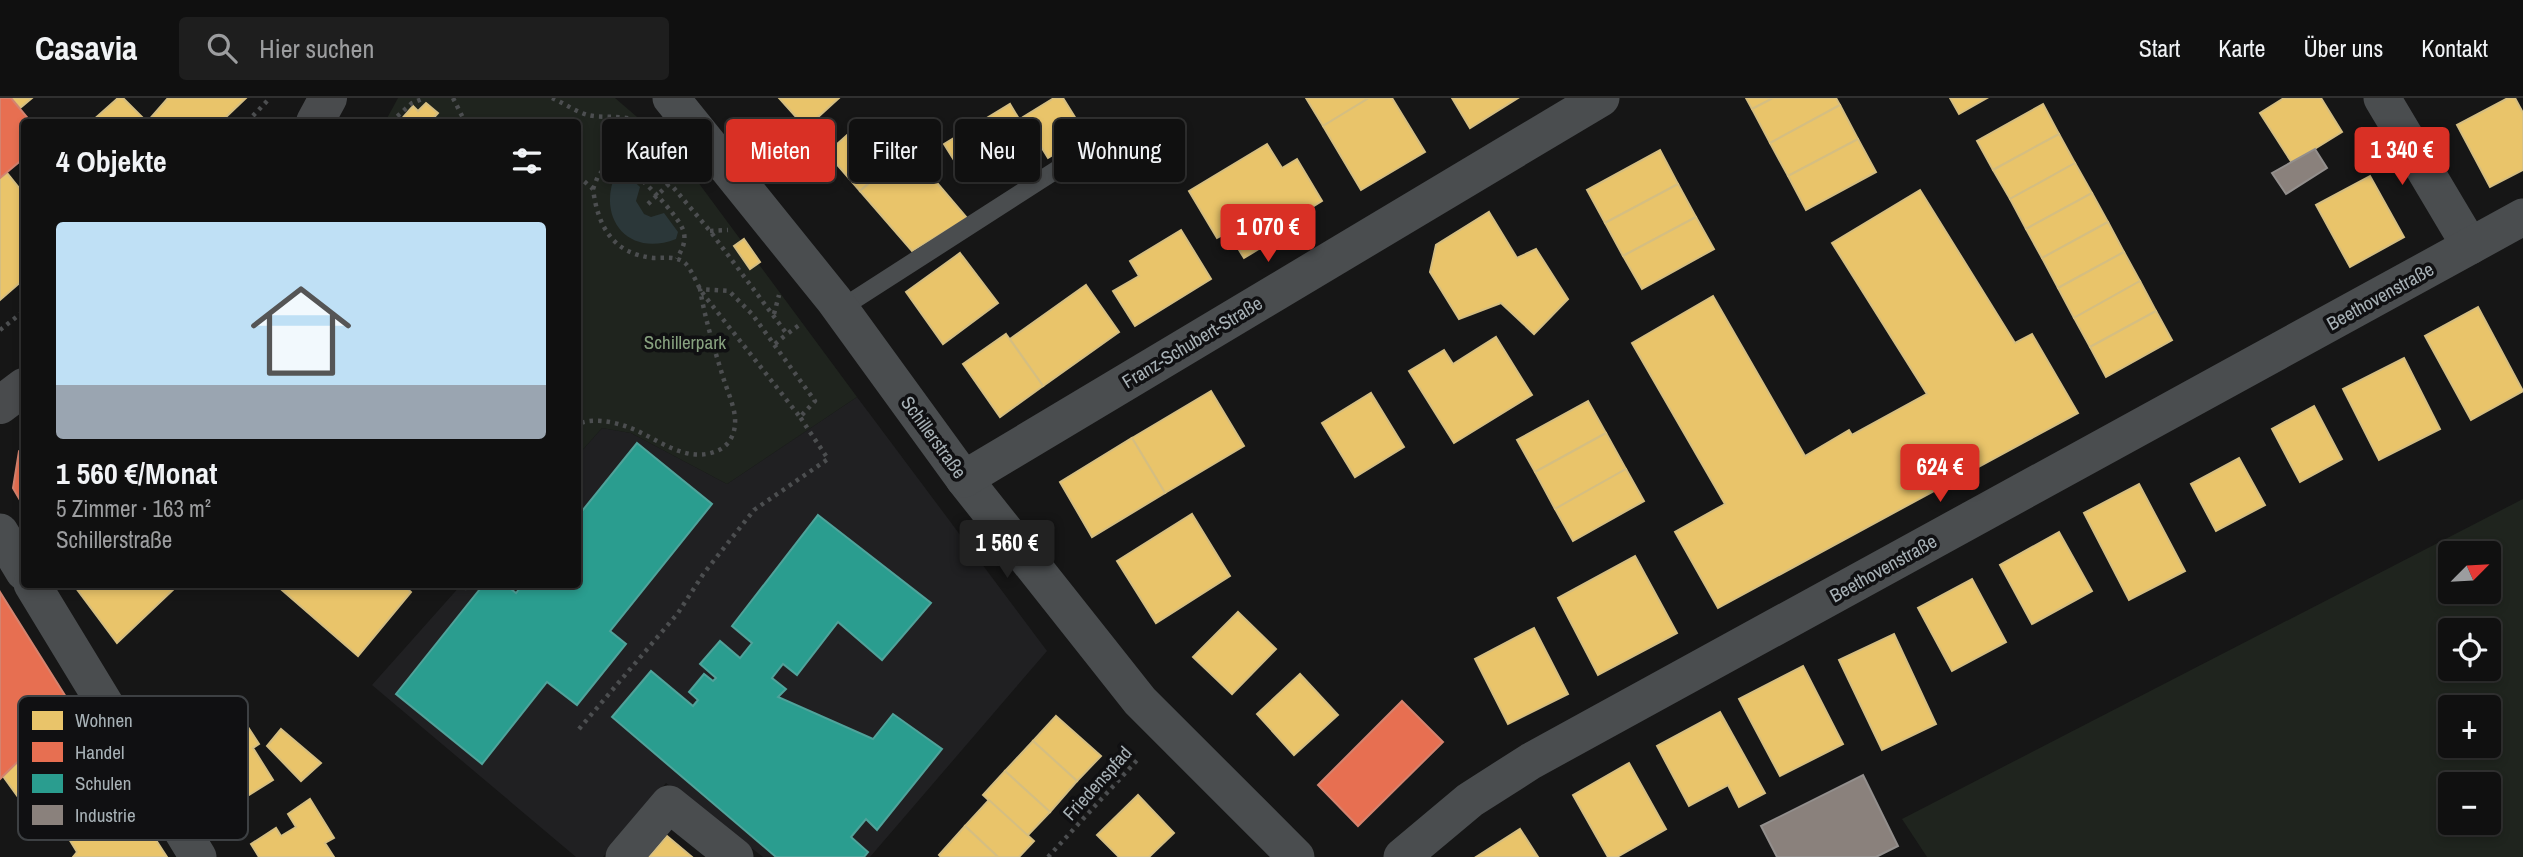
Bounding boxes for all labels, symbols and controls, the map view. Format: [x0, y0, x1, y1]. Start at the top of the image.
search box [179, 17, 669, 80]
text: Casavia [35, 26, 137, 70]
icon: search [203, 29, 241, 67]
text: Hier suchen [259, 31, 374, 66]
text: Start [2139, 32, 2180, 64]
text: Karte [2218, 32, 2265, 64]
text: Über uns [2303, 32, 2383, 64]
text: Kontakt [2421, 32, 2488, 64]
chip: Kaufen [602, 119, 712, 182]
chip: Mieten [726, 119, 835, 182]
chip: Filter [849, 119, 941, 182]
chip: Neu [955, 119, 1040, 182]
chip: Wohnung [1054, 119, 1185, 182]
pin: 1 340 € [2337, 127, 2467, 187]
text: 1 340 € [2371, 134, 2433, 165]
text: 4 Objekte [56, 141, 167, 181]
icon: filters [508, 142, 546, 180]
pin: 1 070 € [1203, 204, 1333, 264]
text: 1 070 € [1237, 211, 1299, 242]
street label: Beethovenstraße [2322, 256, 2438, 336]
icon: home [238, 268, 364, 394]
street label: Franz-Schubert-Straße [1117, 290, 1267, 394]
park label: Schillerpark [644, 329, 726, 355]
street label: Schillerstraße [895, 390, 973, 484]
pin: 624 € [1891, 444, 1989, 504]
text: 624 € [1916, 451, 1964, 482]
text: 1 560 €/Monat [56, 453, 217, 493]
text: 5 Zimmer · 163 m² [56, 493, 211, 524]
pin: 1 560 € [942, 520, 1072, 580]
text: Schillerstraße [56, 524, 172, 555]
text: 1 560 € [976, 527, 1038, 558]
street label: Beethovenstraße [1825, 528, 1941, 608]
north arrow [2438, 541, 2501, 604]
map controls [2438, 541, 2501, 835]
button: locate [2438, 618, 2501, 681]
button: + [2438, 695, 2501, 758]
legend [18, 696, 248, 840]
text: Wohnen [75, 707, 133, 733]
text: Handel [75, 739, 124, 765]
street label: Friedenspfad [1057, 740, 1137, 826]
text: Schulen [75, 770, 131, 796]
button: − [2438, 772, 2501, 835]
text: Industrie [75, 802, 136, 828]

